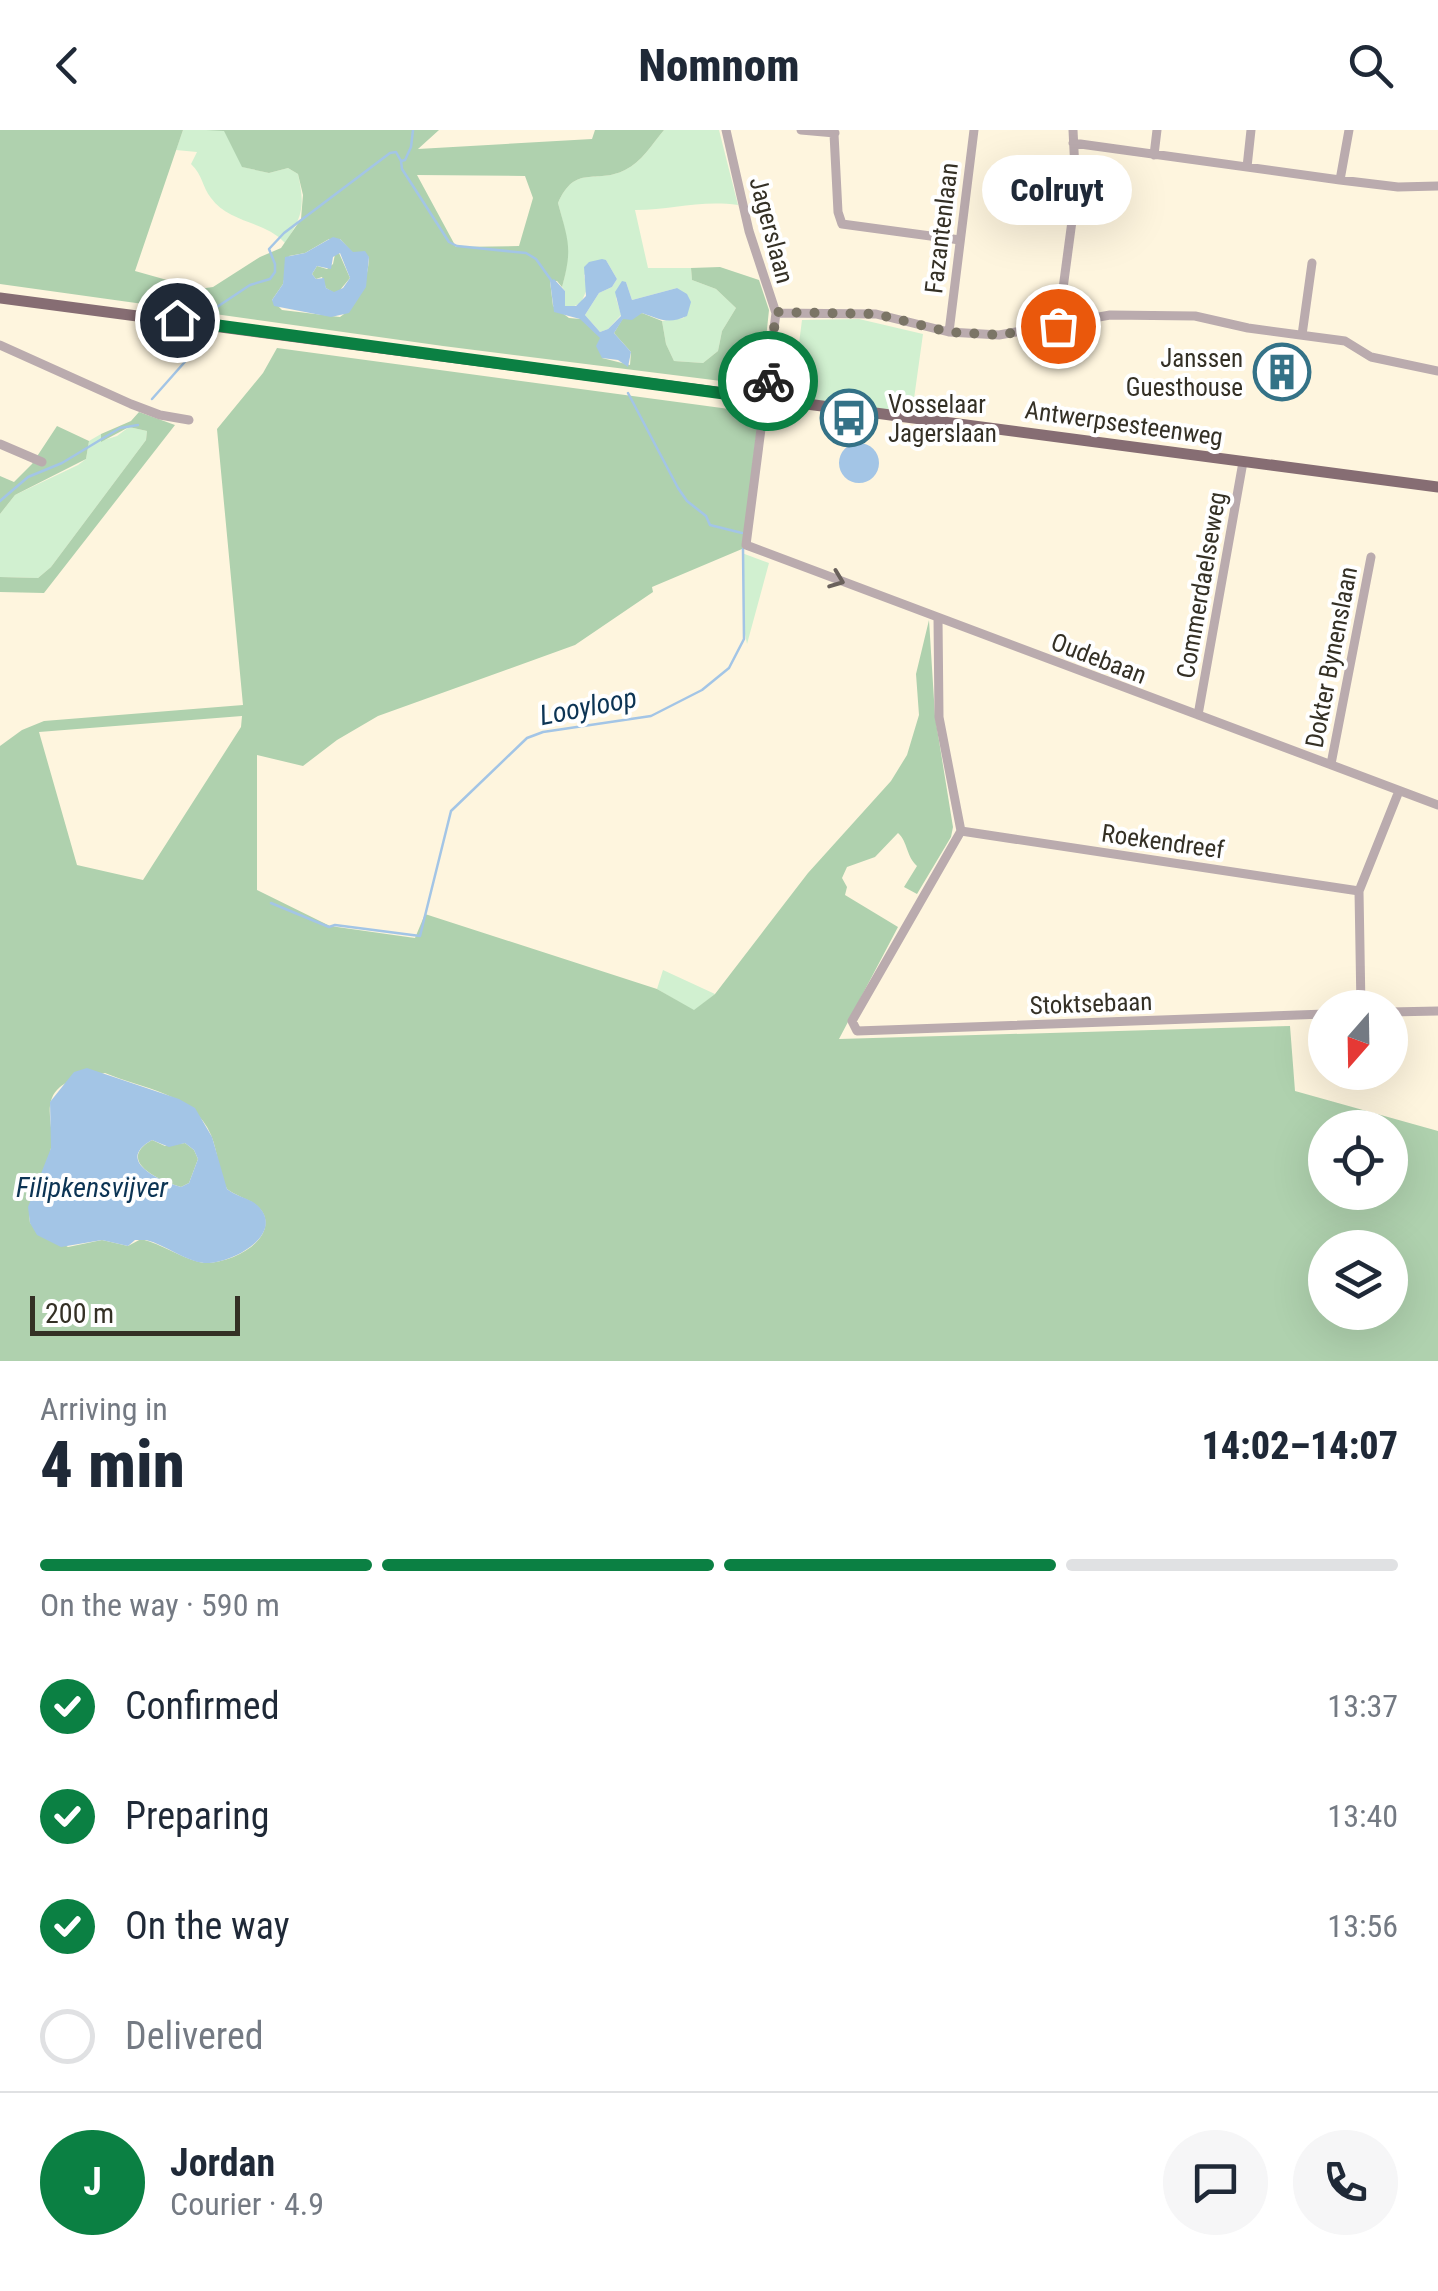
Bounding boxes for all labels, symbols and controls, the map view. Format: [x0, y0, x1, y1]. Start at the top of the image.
icon: back [40, 38, 95, 93]
icon: search [1343, 38, 1398, 93]
text: Nomnom [639, 39, 799, 92]
callout: Colruyt [983, 156, 1133, 226]
street label: Fazantenlaan [919, 161, 964, 295]
text: Colruyt [1010, 171, 1104, 209]
street label: Jagerslaan [743, 174, 800, 286]
pin [135, 278, 220, 363]
pin [1016, 284, 1101, 369]
icon: home [150, 293, 205, 348]
icon: bag [1031, 299, 1086, 354]
courier [718, 331, 818, 431]
building icon: Janssen Guesthouse [1252, 342, 1312, 402]
place label: Janssen Guesthouse [1126, 344, 1243, 402]
icon: bike [741, 354, 796, 409]
bus stop icon: Vosselaar Jagerslaan [819, 388, 879, 448]
place label: Vosselaar Jagerslaan [888, 390, 997, 448]
street label: Antwerpsesteenweg [1023, 395, 1225, 452]
street label: Commerdaelseweg [1171, 490, 1232, 681]
street label: Dokter Bynenslaan [1300, 564, 1363, 750]
one-way arrow [828, 568, 845, 588]
street label: Oudebaan [1047, 627, 1151, 690]
water label: Looyloop [537, 681, 639, 732]
street label: Roekendreef [1100, 819, 1226, 864]
street label: Stoktsebaan [1029, 987, 1153, 1020]
north arrow [1308, 990, 1408, 1090]
map controls [1308, 990, 1408, 1330]
button: locate [1308, 1110, 1408, 1210]
water label: Filipkensvijver [16, 1171, 169, 1204]
button: layers [1308, 1230, 1408, 1330]
scale bar [30, 1291, 240, 1336]
text: 200 m [45, 1297, 114, 1330]
text: Arriving in [40, 1390, 168, 1428]
text: 14:02–14:07 [1201, 1424, 1398, 1468]
text: 4 min [40, 1427, 185, 1503]
text: On the way · 590 m [40, 1586, 280, 1624]
icon: check [40, 1679, 95, 1734]
text: Confirmed [125, 1684, 280, 1728]
text: 13:37 [1327, 1687, 1398, 1725]
icon: check [40, 1789, 95, 1844]
text: Preparing [125, 1794, 270, 1838]
text: 13:40 [1327, 1797, 1398, 1835]
icon: check [40, 1899, 95, 1954]
text: On the way [125, 1904, 290, 1948]
text: 13:56 [1327, 1907, 1398, 1945]
text: Delivered [125, 2014, 264, 2058]
button: chat [1163, 2130, 1268, 2235]
button: phone [1293, 2130, 1398, 2235]
text: Jordan [170, 2141, 275, 2185]
text: J [83, 2160, 102, 2204]
text: Courier · 4.9 [170, 2185, 324, 2223]

